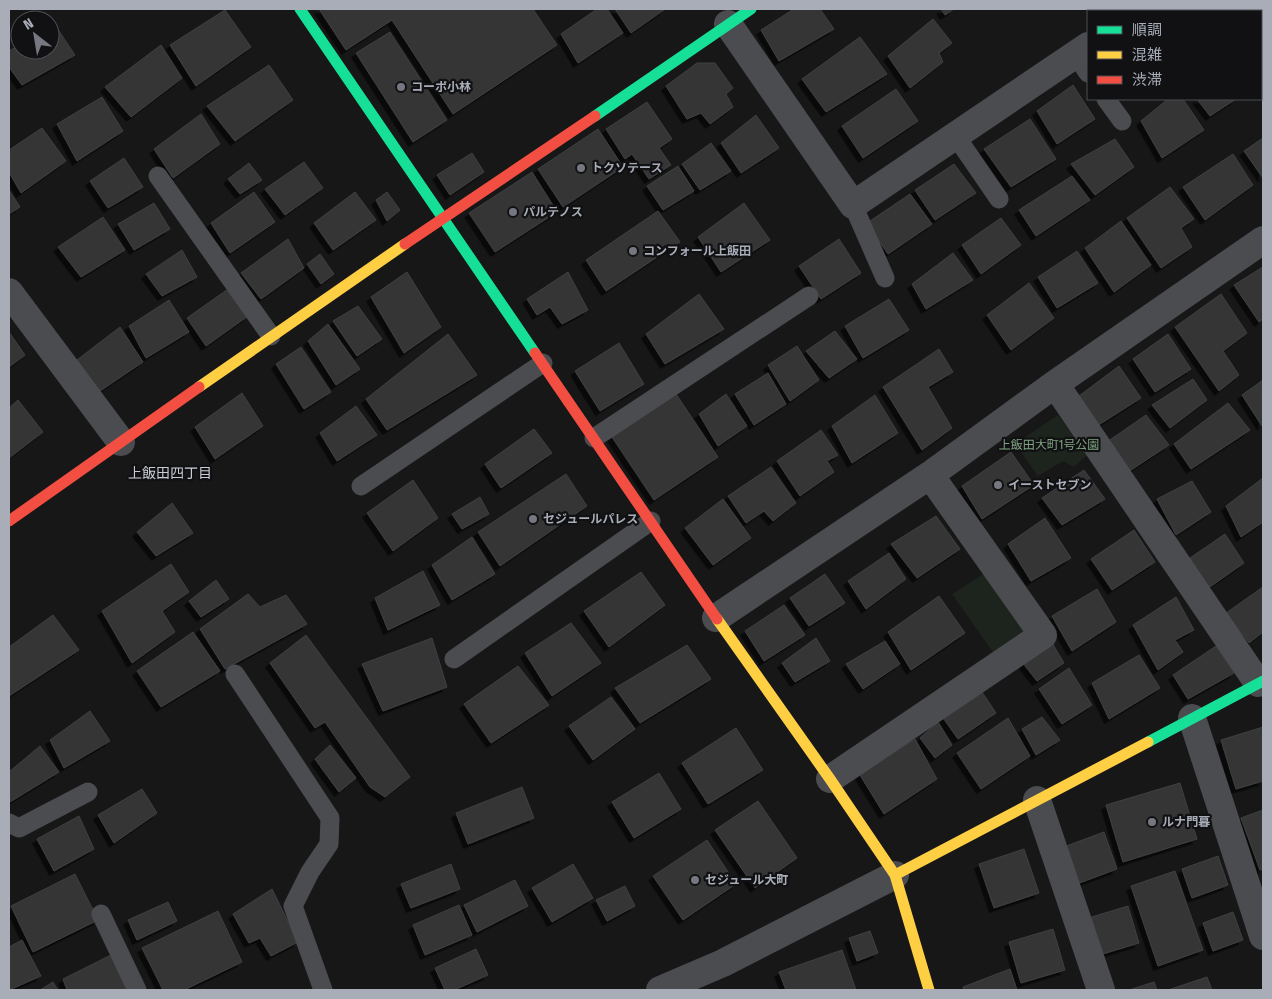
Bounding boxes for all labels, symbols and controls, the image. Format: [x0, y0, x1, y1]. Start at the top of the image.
north arrow [10, 10, 60, 60]
legend [1087, 10, 1262, 100]
text: N [21, 15, 37, 34]
text: 順調 [1132, 21, 1162, 39]
text: 混雑 [1132, 46, 1162, 64]
text: 渋滞 [1132, 71, 1162, 89]
place label: コーポ小林 [411, 80, 471, 94]
marker: コーポ小林 [395, 81, 407, 93]
place label: トクソテース [591, 161, 662, 175]
marker: トクソテース [575, 162, 587, 174]
place label: パルテノス [523, 205, 583, 219]
marker: パルテノス [507, 206, 519, 218]
place label: コンフォール上飯田 [643, 244, 751, 258]
marker: コンフォール上飯田 [627, 245, 639, 257]
park label: 上飯田大町1号公園 [999, 438, 1099, 452]
district label: 上飯田四丁目 [128, 465, 212, 482]
place label: イーストセブン [1008, 478, 1091, 492]
marker: イーストセブン [992, 479, 1004, 491]
place label: セジュールパレス [543, 512, 638, 526]
marker: セジュールパレス [527, 513, 539, 525]
place label: ルナ門暮 [1162, 815, 1210, 829]
marker: ルナ門暮 [1146, 816, 1158, 828]
place label: セジュール大町 [705, 873, 788, 887]
marker: セジュール大町 [689, 874, 701, 886]

